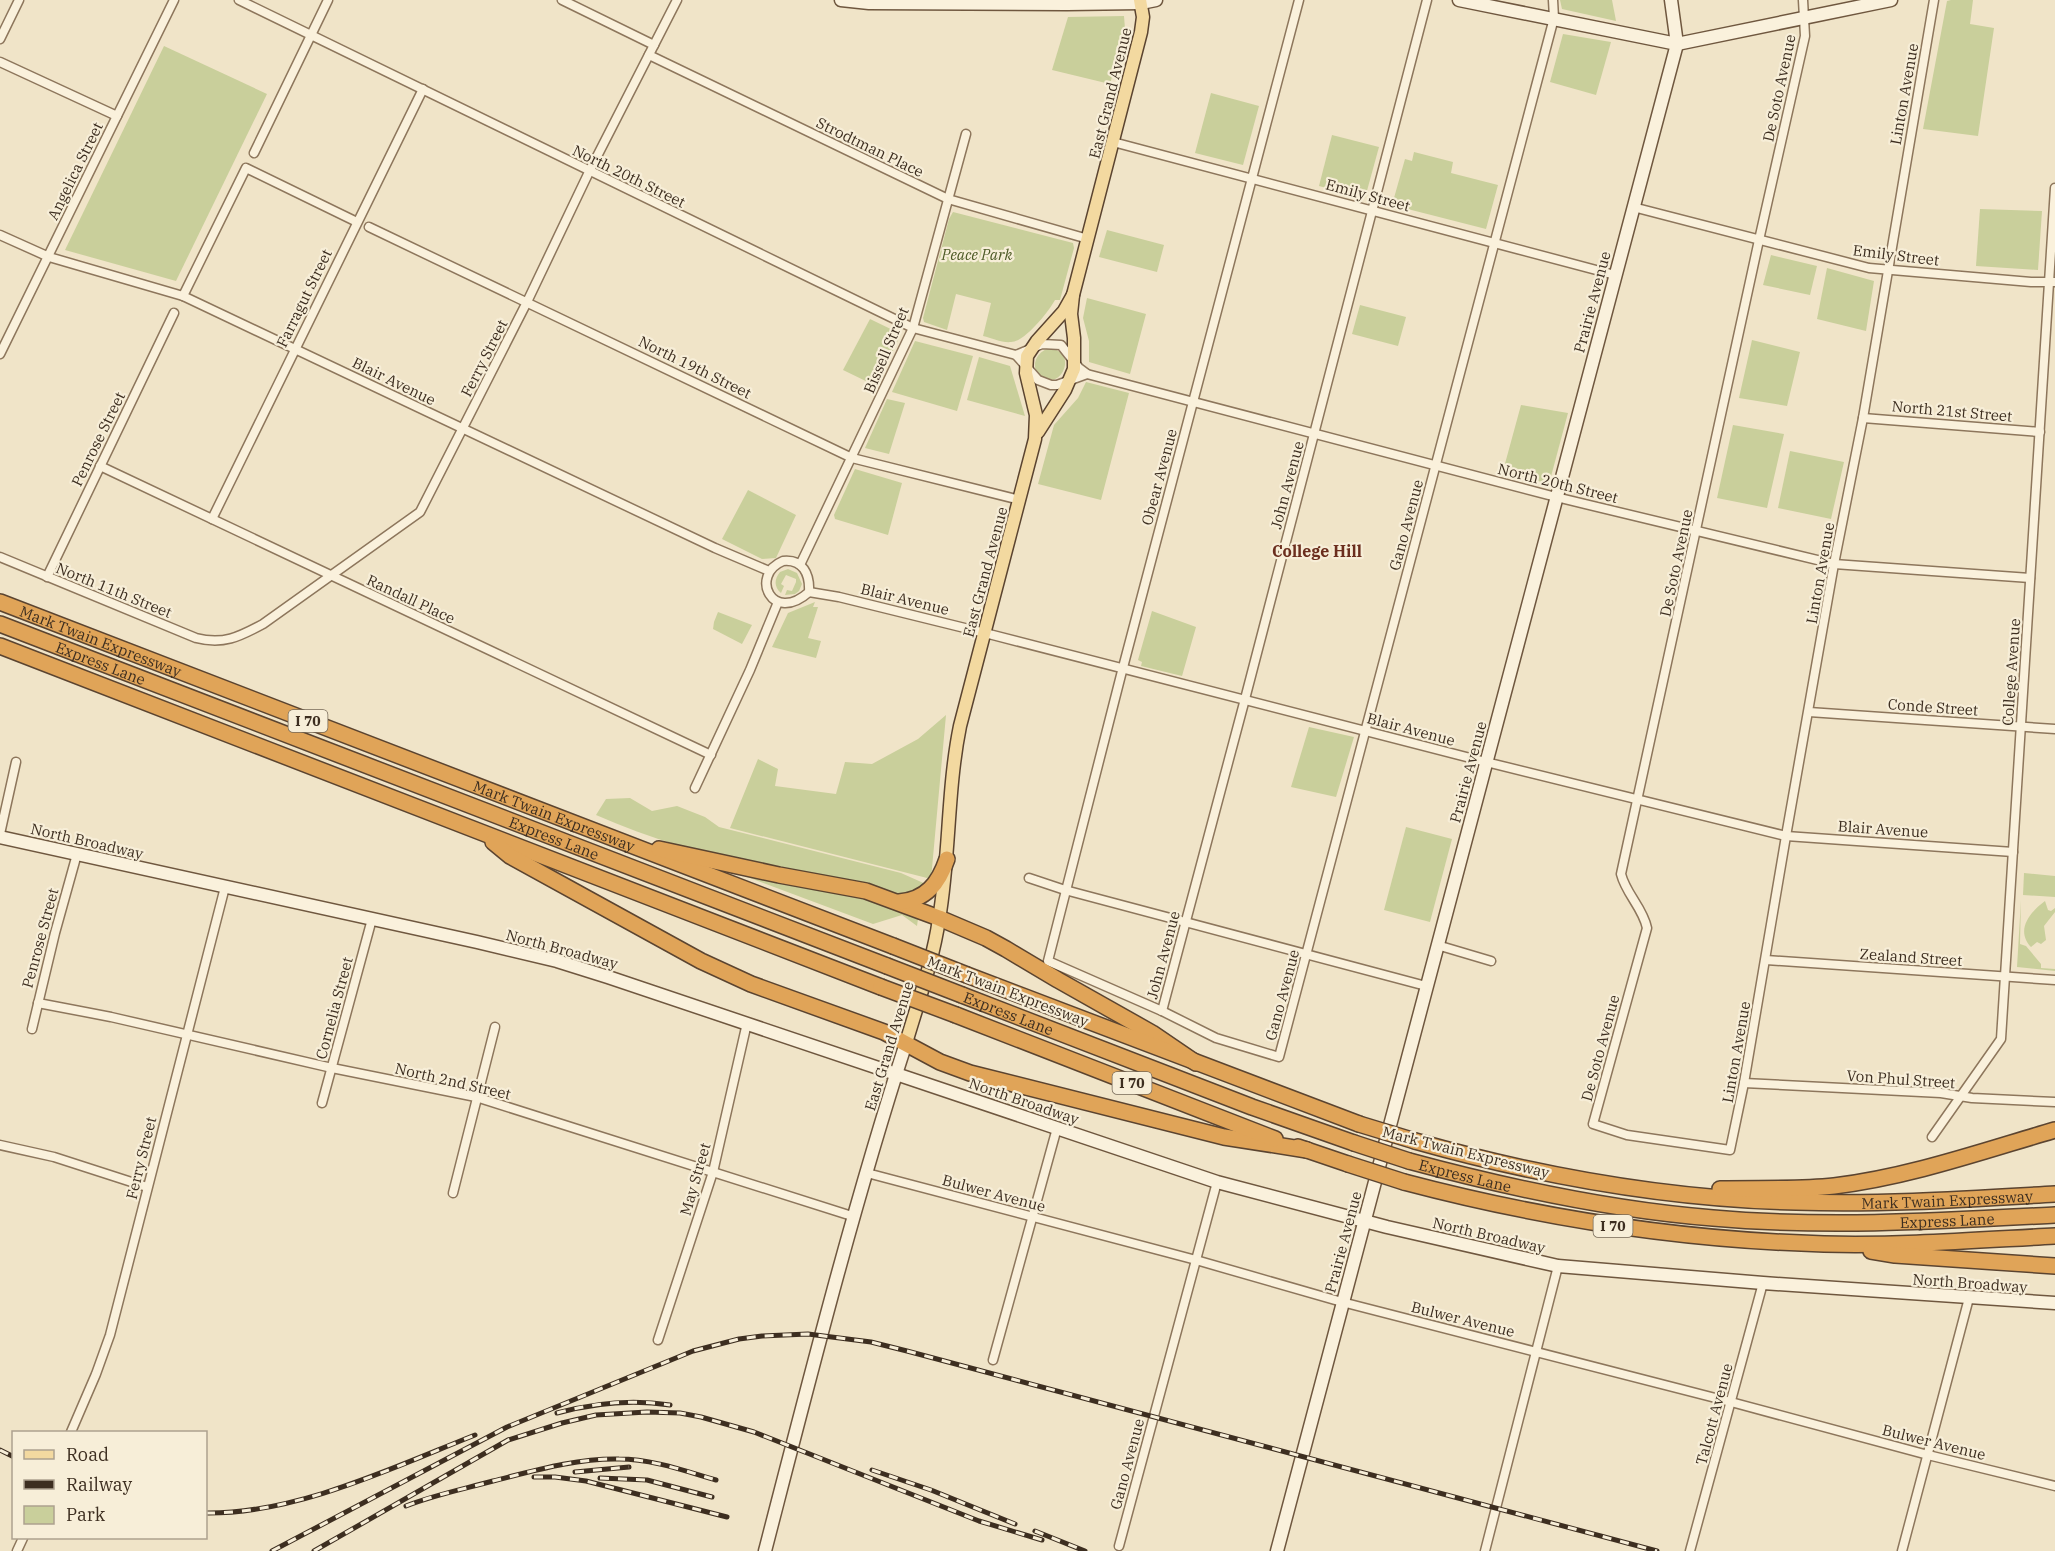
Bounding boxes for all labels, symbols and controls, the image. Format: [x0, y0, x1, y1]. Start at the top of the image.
street label: East Grand Avenue [1085, 26, 1135, 160]
street label: De Soto Avenue [1758, 33, 1800, 143]
street label: Linton Avenue [1886, 42, 1922, 146]
street label: Strodtman Place [813, 113, 927, 181]
street label: Angelica Street [43, 119, 107, 223]
street label: North 20th Street [569, 140, 689, 212]
street label: Emily Street [1324, 175, 1412, 215]
street label: Emily Street [1852, 240, 1940, 270]
park label: Peace Park [941, 245, 1012, 264]
street label: Farragut Street [272, 246, 336, 350]
street label: Prairie Avenue [1569, 249, 1615, 355]
street label: Bissell Street [859, 304, 913, 396]
street label: Ferry Street [456, 316, 512, 400]
street label: North 19th Street [635, 331, 755, 403]
street label: Blair Avenue [349, 353, 439, 409]
street label: Penrose Street [67, 389, 129, 489]
street label: North 21st Street [1891, 396, 2013, 426]
street label: Obear Avenue [1137, 427, 1181, 527]
street label: John Avenue [1266, 439, 1308, 531]
street label: North 20th Street [1496, 459, 1620, 507]
street label: Gano Avenue [1385, 477, 1427, 573]
street label: East Grand Avenue [958, 505, 1012, 639]
street label: De Soto Avenue [1655, 508, 1697, 618]
street label: Linton Avenue [1802, 521, 1838, 625]
district label: College Hill [1272, 541, 1362, 561]
street label: North 11th Street [53, 558, 175, 622]
street label: Randall Place [364, 570, 458, 628]
street label: Blair Avenue [859, 579, 951, 619]
street label: Mark Twain Expressway [17, 601, 184, 681]
street label: College Avenue [1998, 618, 2024, 726]
street label: Express Lane [53, 637, 148, 689]
street label: Conde Street [1887, 694, 1979, 720]
street label: Blair Avenue [1365, 708, 1457, 750]
road number: I 70 [288, 710, 328, 732]
street label: Prairie Avenue [1445, 719, 1491, 825]
street label: Mark Twain Expressway [471, 776, 638, 855]
street label: Express Lane [507, 812, 602, 864]
street label: Blair Avenue [1837, 816, 1929, 842]
street label: North Broadway [29, 819, 145, 863]
street label: Penrose Street [18, 886, 62, 990]
street label: John Avenue [1142, 909, 1184, 1001]
street label: North Broadway [504, 925, 620, 973]
street label: Zealand Street [1859, 944, 1963, 970]
street label: Gano Avenue [1261, 947, 1303, 1043]
street label: Mark Twain Expressway [925, 951, 1091, 1031]
street label: Cornelia Street [311, 955, 357, 1061]
street label: East Grand Avenue [860, 979, 918, 1113]
street label: Express Lane [961, 987, 1056, 1039]
street label: De Soto Avenue [1577, 993, 1623, 1103]
street label: Linton Avenue [1718, 1000, 1754, 1104]
street label: North 2nd Street [393, 1058, 513, 1104]
street label: Von Phul Street [1846, 1066, 1956, 1092]
road number: I 70 [1112, 1072, 1152, 1094]
street label: North Broadway [966, 1073, 1082, 1129]
street label: Ferry Street [122, 1115, 160, 1201]
street label: Mark Twain Expressway [1381, 1122, 1551, 1182]
street label: May Street [676, 1140, 714, 1218]
street label: Express Lane [1417, 1155, 1513, 1196]
street label: Bulwer Avenue [940, 1170, 1048, 1216]
street label: Mark Twain Expressway [1861, 1186, 2033, 1212]
street label: Prairie Avenue [1320, 1189, 1366, 1295]
street label: Express Lane [1899, 1209, 1995, 1232]
street label: North Broadway [1431, 1213, 1547, 1257]
road number: I 70 [1594, 1215, 1632, 1237]
street label: North Broadway [1912, 1270, 2028, 1296]
street label: Bulwer Avenue [1409, 1297, 1517, 1341]
street label: Talcott Avenue [1691, 1361, 1737, 1467]
street label: Gano Avenue [1106, 1416, 1148, 1512]
street label: Bulwer Avenue [1880, 1420, 1988, 1464]
legend [12, 1431, 207, 1539]
text: Road [66, 1443, 109, 1466]
text: Railway [66, 1473, 132, 1496]
text: Park [66, 1503, 106, 1526]

